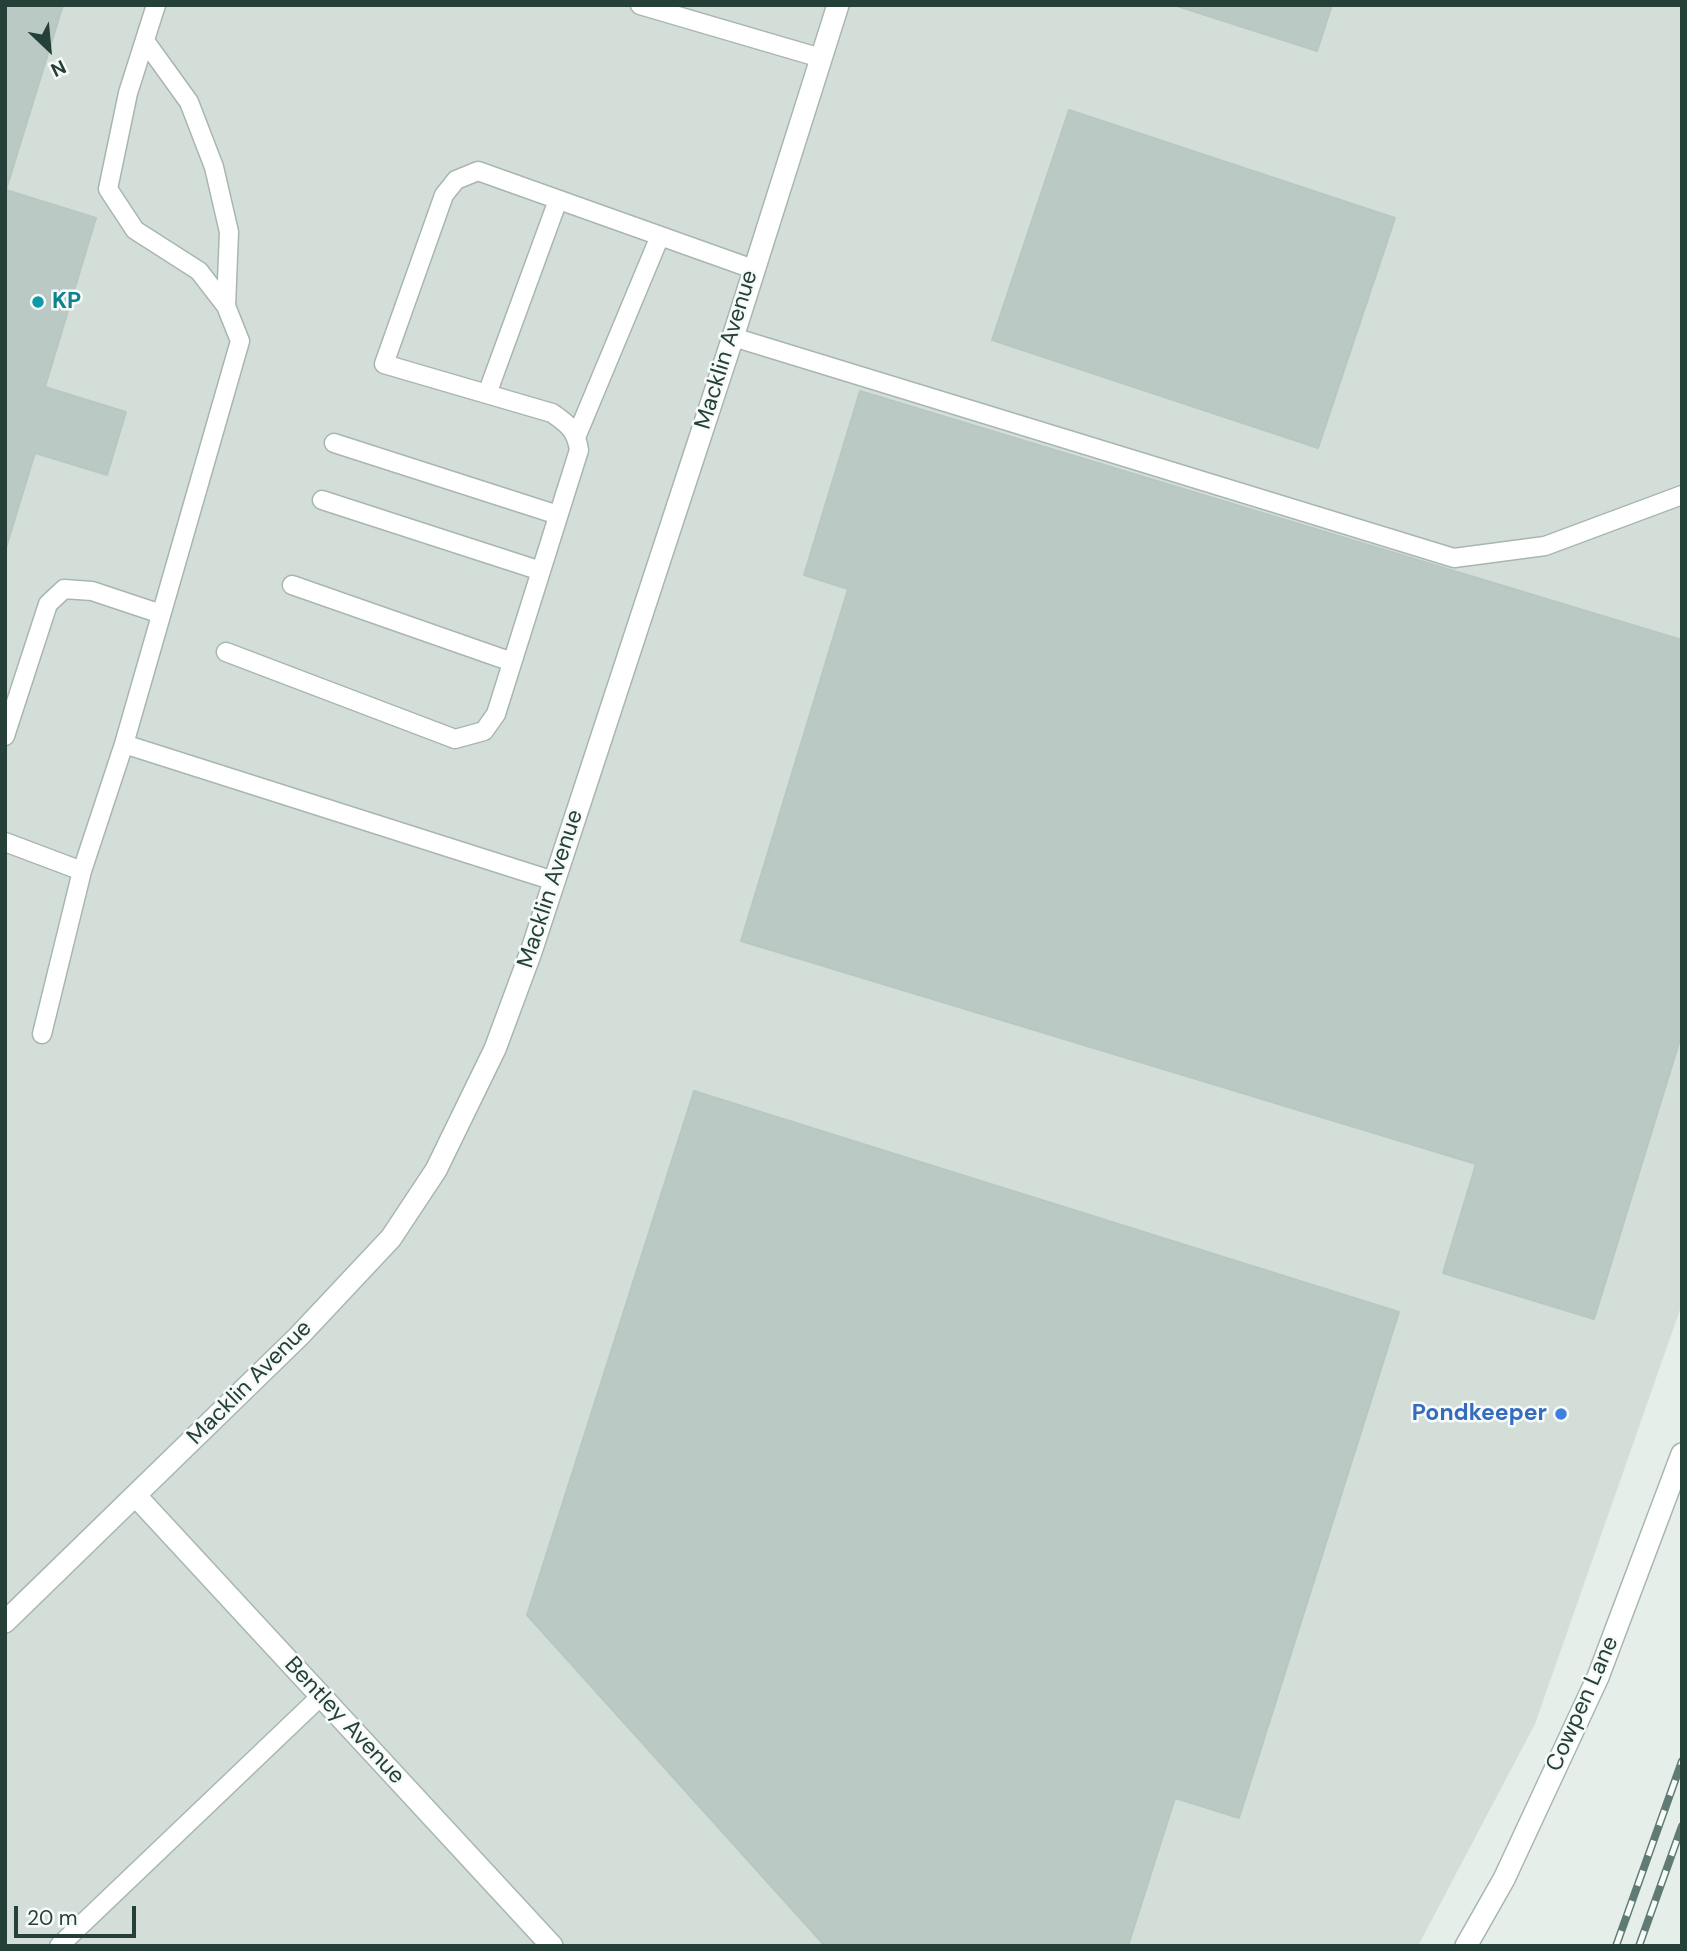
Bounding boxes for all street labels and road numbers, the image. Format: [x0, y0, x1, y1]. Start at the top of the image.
street label: Macklin Avenue [690, 267, 764, 433]
street label: Macklin Avenue [512, 806, 590, 972]
street label: Macklin Avenue [182, 1315, 318, 1451]
street label: Cowpen Lane [1541, 1632, 1625, 1776]
street label: Bentley Avenue [278, 1652, 410, 1790]

